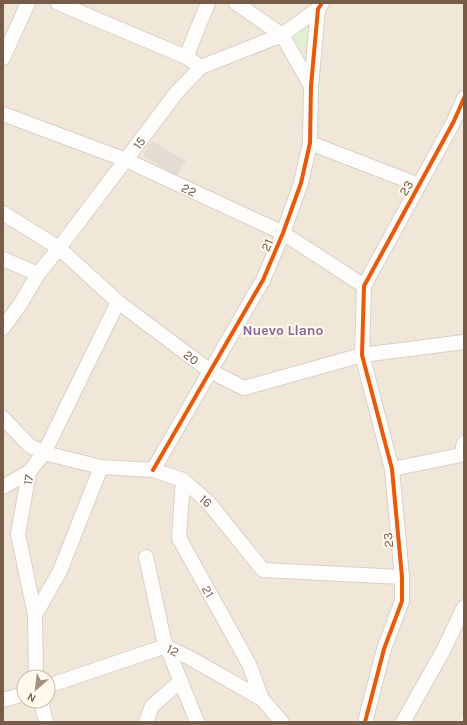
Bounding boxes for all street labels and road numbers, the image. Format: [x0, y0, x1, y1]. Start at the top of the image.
street label: 15 [129, 133, 148, 152]
street label: 23 [396, 178, 416, 198]
street label: 22 [179, 179, 199, 199]
street label: 21 [258, 237, 276, 253]
street label: 20 [181, 347, 202, 368]
street label: 17 [19, 473, 36, 486]
street label: 16 [197, 491, 216, 510]
street label: 23 [380, 532, 396, 548]
street label: 21 [199, 582, 218, 600]
street label: 12 [164, 641, 182, 659]

